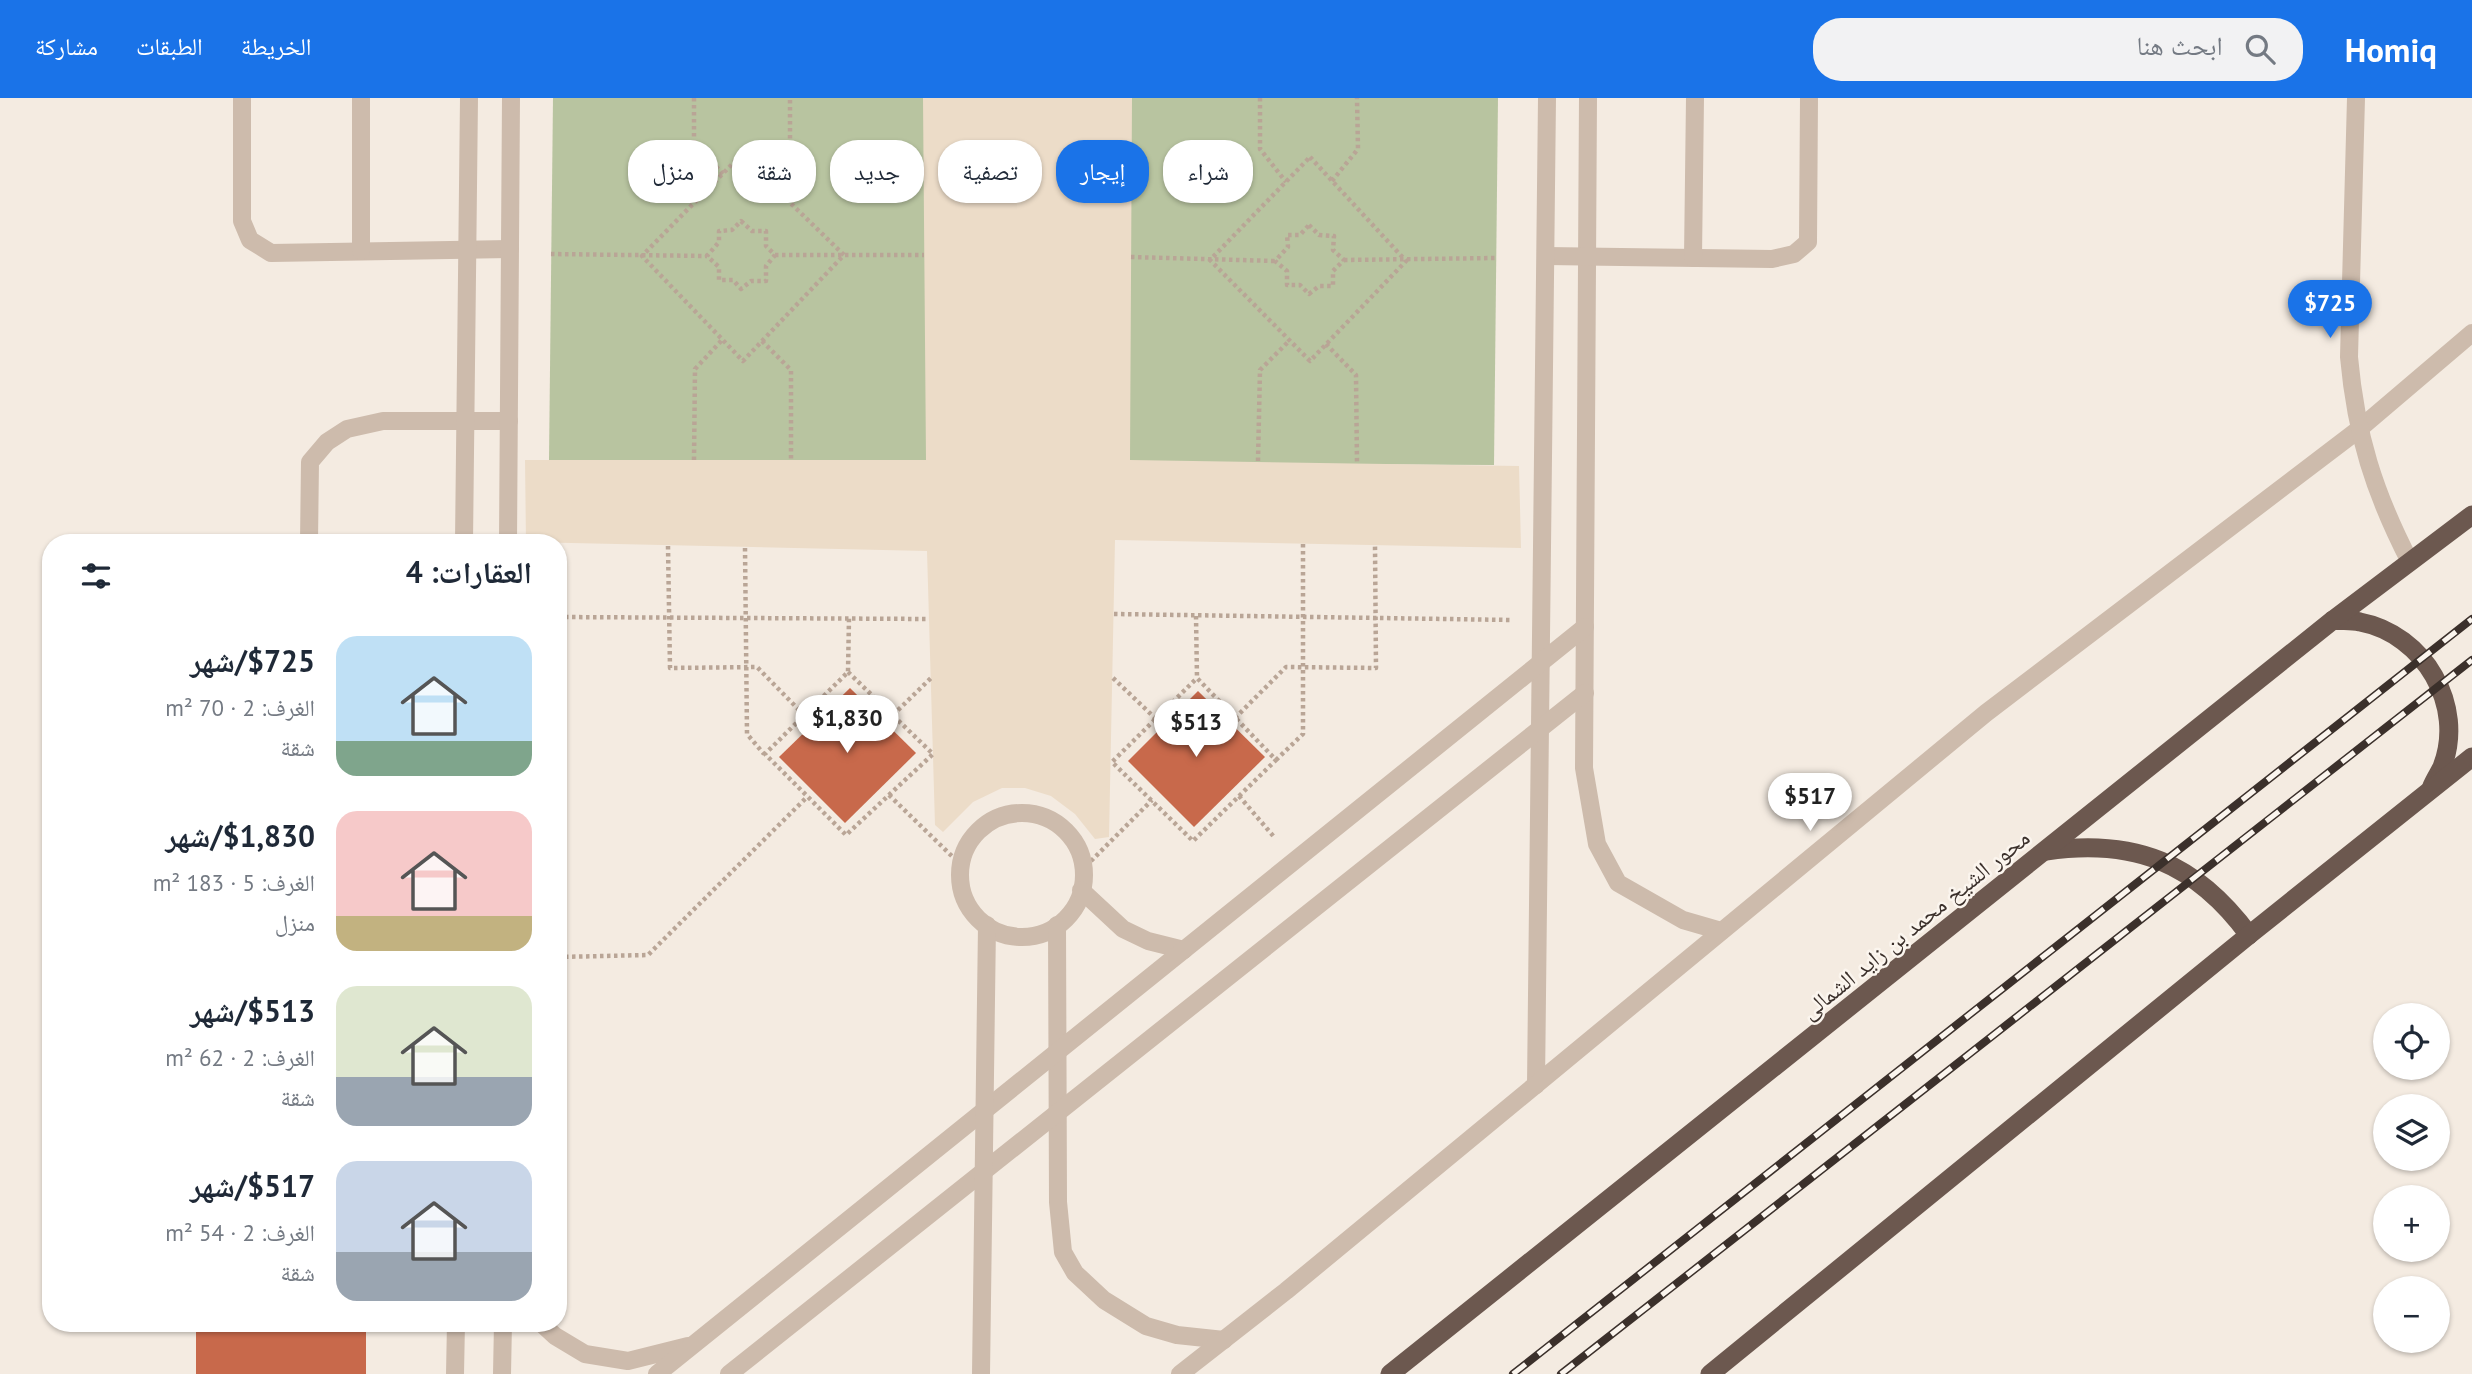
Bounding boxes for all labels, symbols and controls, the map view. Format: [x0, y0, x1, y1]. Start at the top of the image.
search box [1813, 18, 2303, 81]
text: Homiq [2345, 28, 2437, 71]
text: ابحث هنا [2136, 29, 2223, 62]
icon: search [2241, 30, 2279, 68]
text: مشاركة [35, 31, 98, 62]
text: الطبقات [136, 31, 203, 62]
text: الخريطة [241, 31, 311, 62]
chip: منزل [628, 140, 718, 203]
chip: شقة [732, 140, 816, 203]
chip: جديد [830, 140, 924, 203]
chip: تصفية [938, 140, 1042, 203]
chip: إيجار [1056, 140, 1149, 203]
chip: شراء [1163, 140, 1253, 203]
pin: $725 [2289, 280, 2371, 340]
text: $725 [2304, 288, 2356, 317]
text: العقارات: 4 [406, 552, 532, 591]
icon: filters [77, 557, 115, 595]
text: $725/شهر [190, 641, 315, 680]
icon: home [392, 664, 476, 748]
text: الغرف: 2 · 70 m² [165, 693, 315, 722]
pin: $1,830 [790, 696, 904, 755]
pin: $513 [1155, 700, 1237, 759]
text: $1,830 [811, 703, 883, 732]
text: $513 [1170, 707, 1222, 736]
text: شقة [281, 733, 315, 762]
pin: $517 [1769, 774, 1851, 833]
text: $517 [1784, 781, 1836, 810]
text: $1,830/شهر [165, 816, 315, 855]
street label: محور الشيخ محمد بن زايد الشمالى [1795, 823, 2036, 1026]
icon: home [392, 839, 476, 923]
text: الغرف: 5 · 183 m² [153, 868, 315, 897]
text: منزل [275, 908, 315, 937]
text: $513/شهر [190, 991, 315, 1030]
map controls [2373, 1003, 2450, 1353]
button: locate [2373, 1003, 2450, 1080]
icon: home [392, 1014, 476, 1098]
text: الغرف: 2 · 62 m² [165, 1043, 315, 1072]
text: شقة [281, 1083, 315, 1112]
button: layers [2373, 1094, 2450, 1171]
text: $517/شهر [190, 1166, 315, 1205]
button: + [2373, 1185, 2450, 1262]
icon: home [392, 1189, 476, 1273]
text: الغرف: 2 · 54 m² [165, 1218, 315, 1247]
text: شقة [281, 1258, 315, 1287]
button: − [2373, 1276, 2450, 1353]

